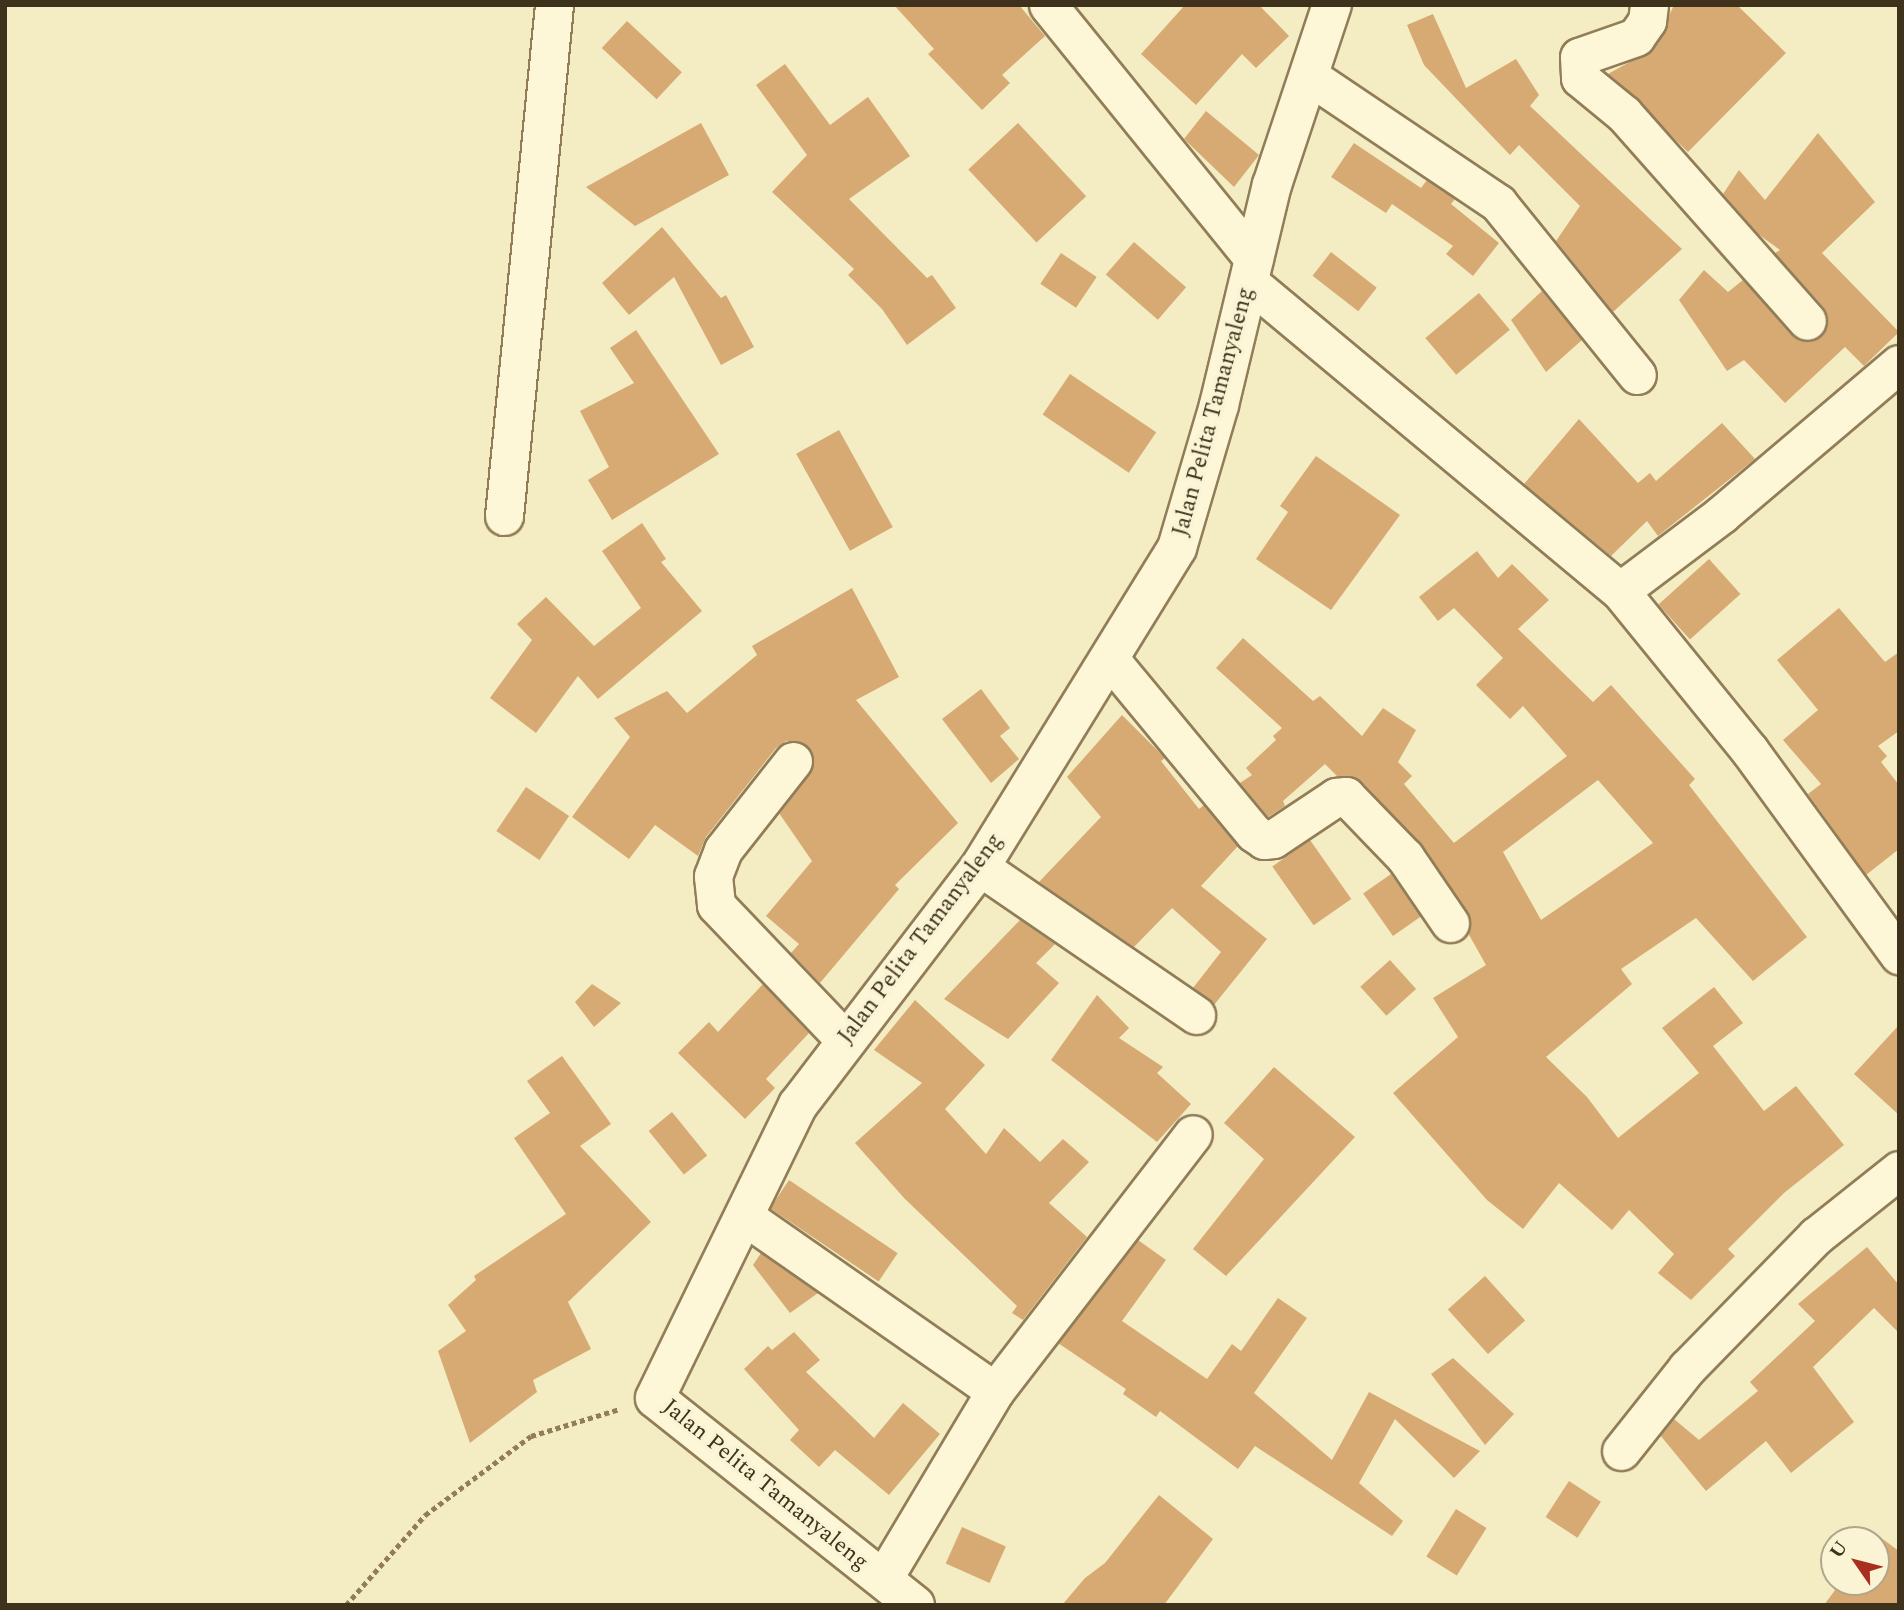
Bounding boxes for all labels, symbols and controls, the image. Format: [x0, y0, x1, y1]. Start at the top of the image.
street label: Jalan Pelita Tamanyaleng [1167, 284, 1261, 540]
street label: Jalan Pelita Tamanyaleng [833, 828, 1009, 1050]
street label: Jalan Pelita Tamanyaleng [657, 1393, 873, 1577]
north arrow [1820, 1526, 1890, 1596]
text: U [1823, 1535, 1855, 1565]

